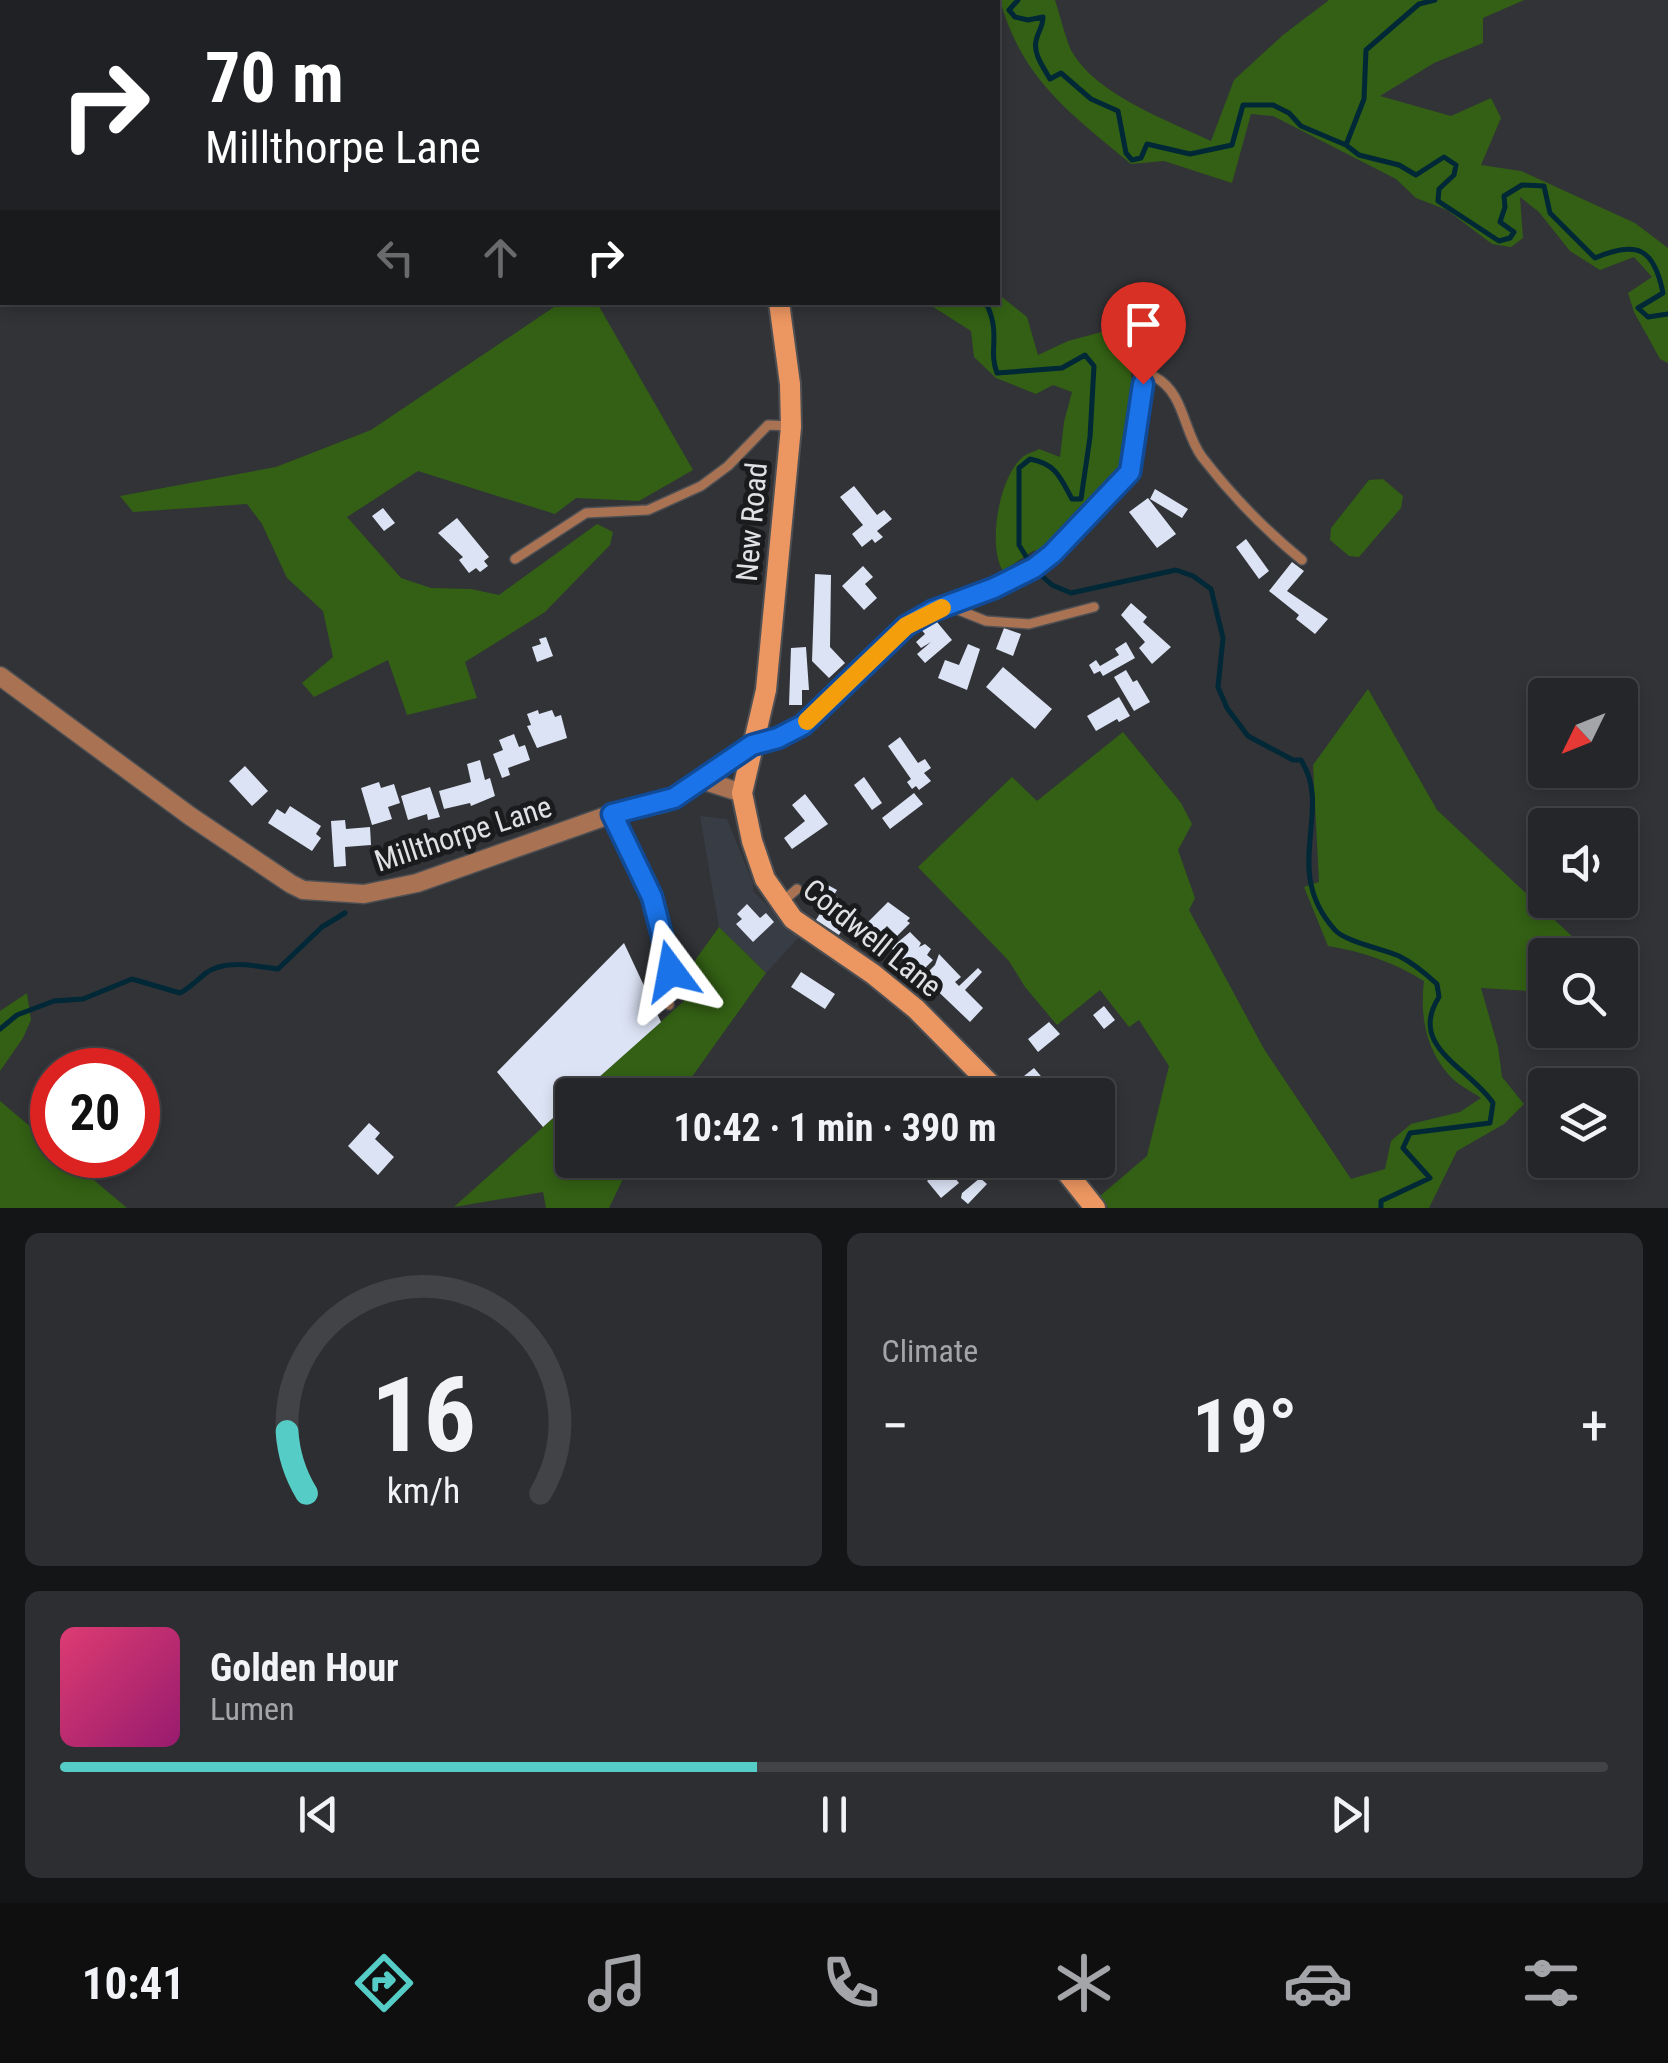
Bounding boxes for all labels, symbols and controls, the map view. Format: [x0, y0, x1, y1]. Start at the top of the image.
text: 70 m [205, 37, 344, 119]
icon: right [40, 40, 170, 170]
text: Millthorpe Lane [205, 121, 481, 174]
icon: left [368, 230, 423, 285]
icon: ahead [473, 230, 528, 285]
icon: right [578, 230, 633, 285]
pin [1101, 282, 1186, 385]
icon: arrive [1116, 297, 1171, 352]
street label: New Road [729, 461, 774, 583]
north arrow [1528, 678, 1638, 788]
map controls [1528, 678, 1638, 1178]
street label: Millthorpe Lane [370, 788, 556, 879]
button: sound [1528, 808, 1638, 918]
street label: Cordwell Lane [796, 871, 948, 1004]
position arrow [619, 919, 723, 1023]
button: search [1528, 938, 1638, 1048]
speed limit sign: 20 [30, 1048, 160, 1178]
button: layers [1528, 1068, 1638, 1178]
text: 10:42 · 1 min · 390 m [674, 1106, 996, 1150]
text: Climate [882, 1332, 978, 1370]
text: 16 [371, 1355, 476, 1476]
text: 19° [1192, 1382, 1297, 1470]
text: − [882, 1394, 909, 1458]
text: + [1581, 1394, 1608, 1458]
text: km/h [386, 1470, 460, 1512]
text: Golden Hour [210, 1646, 399, 1690]
text: Lumen [210, 1690, 295, 1728]
icon: previous [291, 1787, 346, 1842]
icon: pause [807, 1787, 862, 1842]
icon: next [1323, 1787, 1378, 1842]
icon: directions [349, 1948, 419, 2018]
icon: music [582, 1948, 652, 2018]
icon: phone [816, 1948, 886, 2018]
icon: climate [1049, 1948, 1119, 2018]
icon: car [1283, 1948, 1353, 2018]
icon: filters [1516, 1948, 1586, 2018]
text: 10:41 [82, 1957, 185, 2010]

